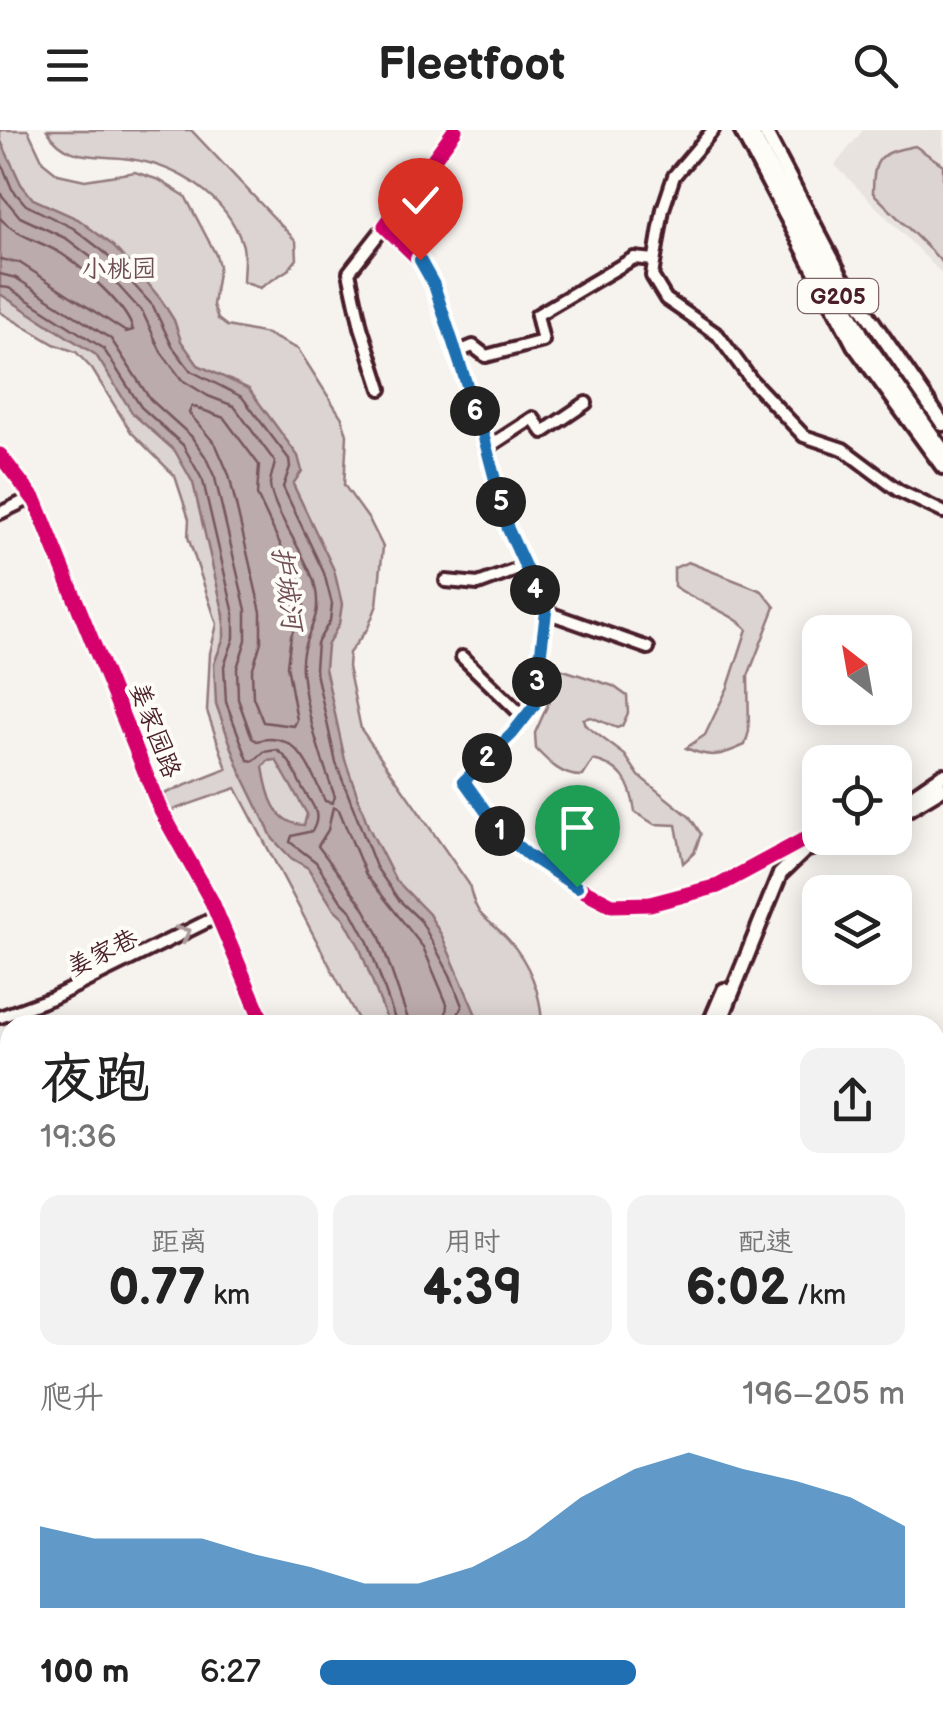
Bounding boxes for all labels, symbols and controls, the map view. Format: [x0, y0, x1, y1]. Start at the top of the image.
icon: menu [40, 38, 95, 93]
text: Fleetfoot [378, 38, 565, 93]
icon: search [848, 38, 903, 93]
pin [378, 158, 463, 261]
icon: check [393, 173, 448, 228]
park label: 小桃园 [81, 254, 157, 285]
road number: G205 [798, 279, 878, 313]
pin: 6 [450, 386, 500, 436]
text: 6 [467, 394, 483, 427]
pin: 5 [476, 477, 526, 527]
text: 5 [493, 485, 509, 518]
water label: 护城河 [264, 544, 309, 636]
pin: 4 [510, 565, 560, 615]
text: 4 [527, 573, 543, 606]
north arrow [802, 615, 912, 725]
map controls [802, 615, 912, 985]
pin: 3 [512, 657, 562, 707]
text: 3 [529, 665, 545, 698]
street label: 姜家园路 [122, 678, 187, 783]
pin: 2 [462, 733, 512, 783]
text: 2 [479, 741, 495, 774]
button: locate [802, 745, 912, 855]
pin [535, 785, 620, 888]
icon: arrive [550, 800, 605, 855]
pin: 1 [475, 806, 525, 856]
text: 1 [494, 814, 506, 847]
button: layers [802, 875, 912, 985]
street label: 姜家巷 [62, 923, 143, 984]
one-way arrow [174, 926, 192, 945]
text: 夜跑 [40, 1047, 150, 1114]
button: share [800, 1048, 905, 1153]
text: 19:36 [40, 1118, 117, 1157]
text: 距离 [151, 1226, 207, 1259]
text: 用时 [444, 1226, 501, 1259]
text: 配速 [738, 1226, 794, 1259]
text: 0.77 [108, 1259, 206, 1319]
text: 4:39 [423, 1259, 522, 1319]
text: 6:02 [686, 1259, 789, 1319]
text: km [206, 1279, 250, 1312]
text: /km [789, 1279, 846, 1312]
text: 196–205 m [742, 1375, 905, 1414]
text: 爬升 [40, 1379, 104, 1418]
text: 100 m [40, 1653, 129, 1692]
text: 6:27 [200, 1653, 261, 1692]

